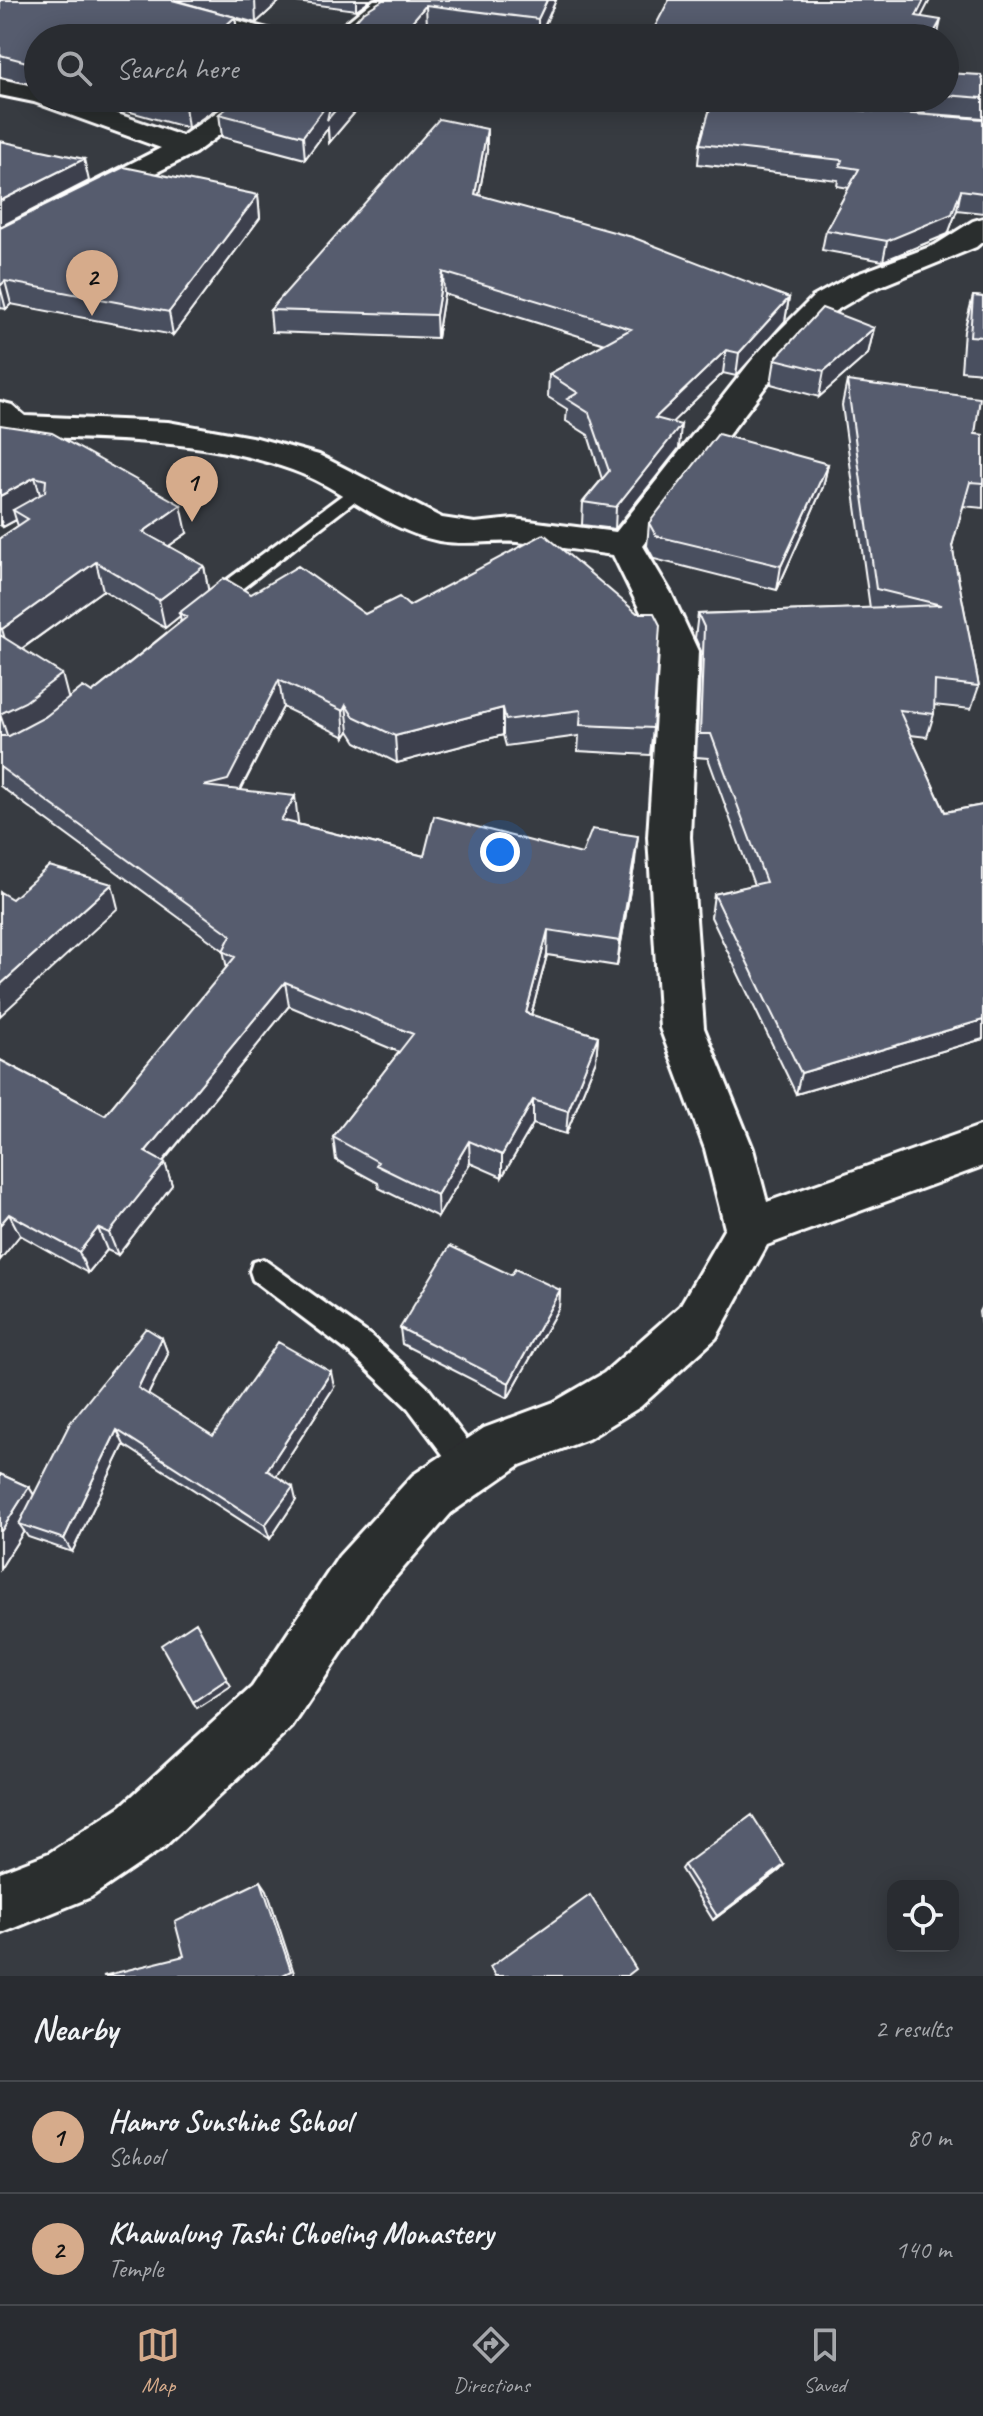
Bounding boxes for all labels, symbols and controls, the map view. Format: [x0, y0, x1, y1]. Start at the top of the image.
search box [24, 24, 959, 112]
icon: search [52, 46, 96, 90]
text: Search here [116, 49, 238, 87]
pin: 2 [66, 250, 118, 316]
pin: 1 [166, 456, 218, 522]
your location [480, 832, 520, 872]
map controls [887, 1880, 959, 1952]
button: locate [887, 1880, 959, 1952]
text: Nearby [32, 2007, 118, 2050]
text: 2 results [875, 2012, 951, 2045]
text: Hamro Sunshine School [108, 2102, 352, 2140]
text: 1 [52, 2121, 64, 2154]
text: 80 m [907, 2121, 951, 2154]
text: School [108, 2140, 164, 2173]
text: Khawalung Tashi Choeling Monastery [108, 2214, 494, 2252]
text: 2 [52, 2233, 64, 2266]
text: 140 m [895, 2233, 951, 2266]
text: Temple [108, 2252, 163, 2285]
tab: Map [136, 2323, 180, 2399]
tab: Directions [453, 2323, 530, 2399]
tab: Saved [803, 2323, 847, 2399]

